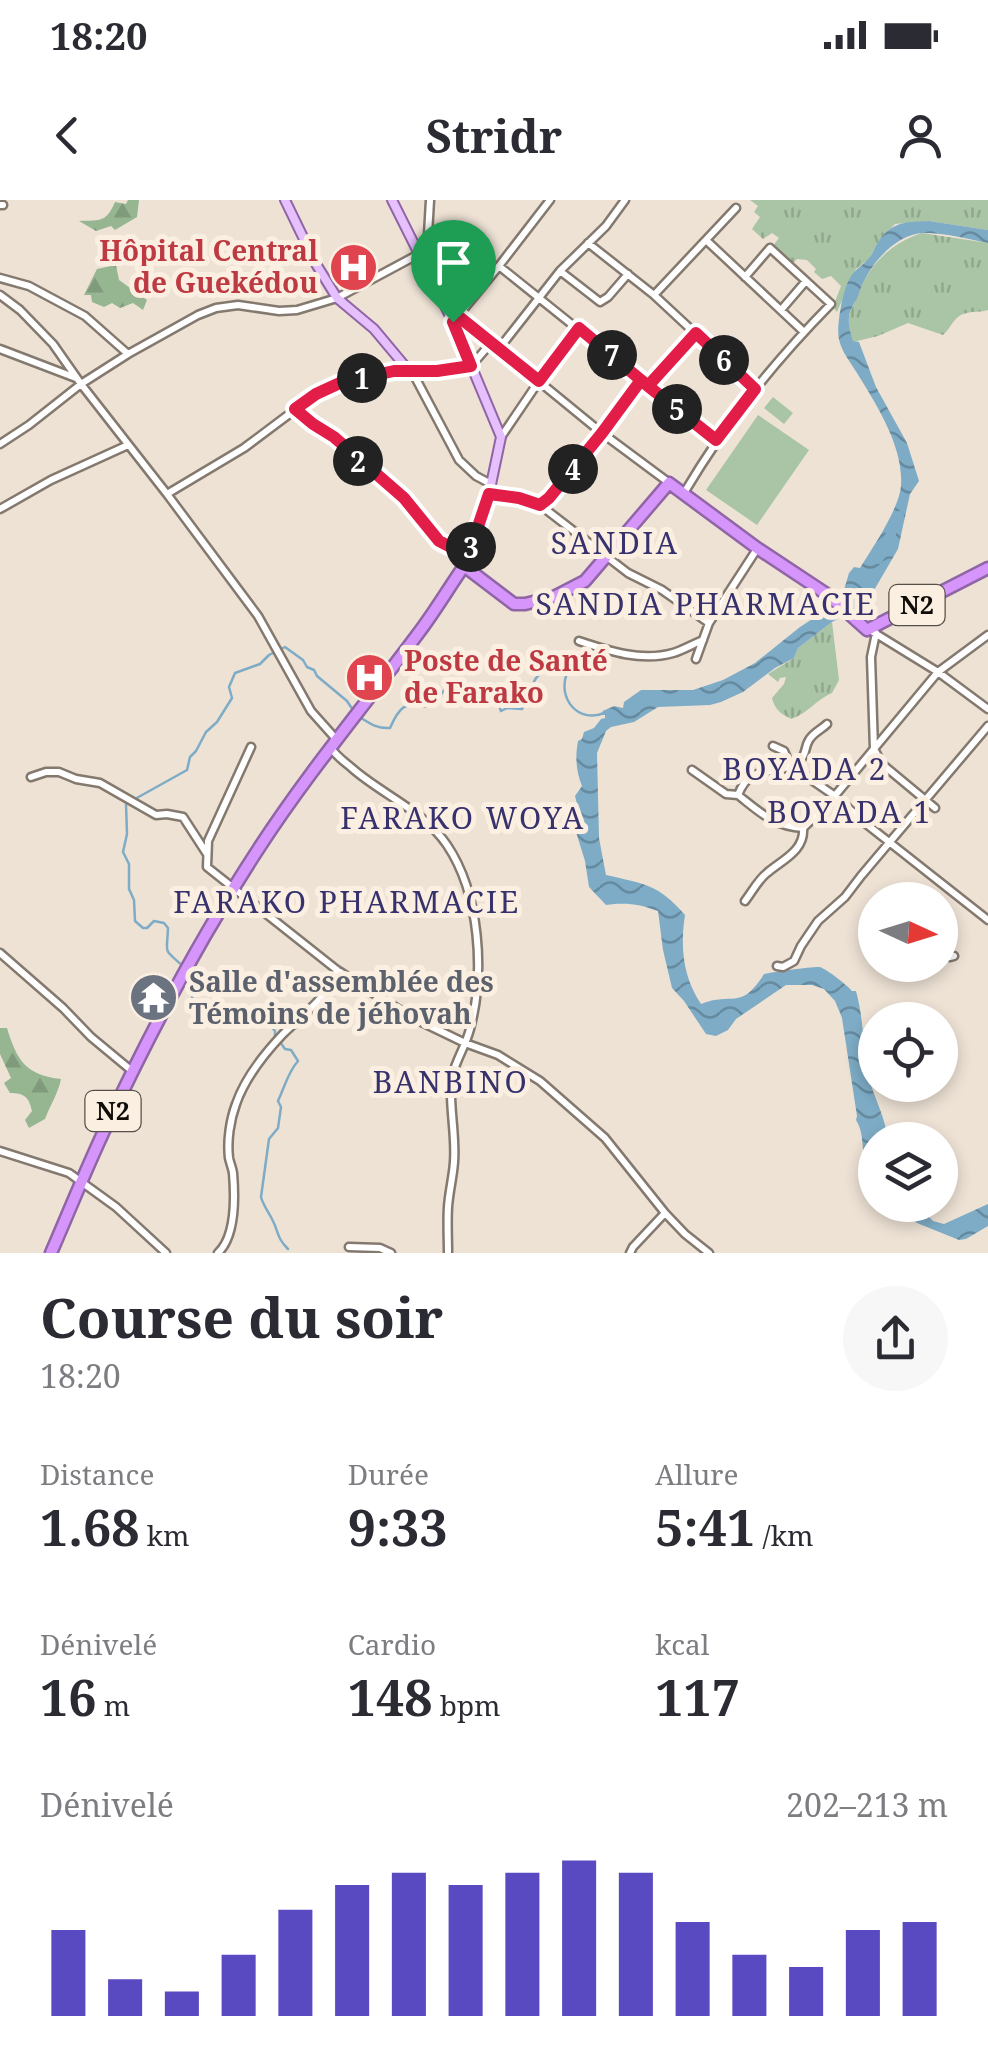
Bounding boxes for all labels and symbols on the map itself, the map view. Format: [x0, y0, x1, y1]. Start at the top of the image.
pin [411, 220, 496, 323]
place label: Hôpital Central de Guekédou [99, 231, 318, 301]
hospital icon: Hôpital Central de Guekédou [327, 241, 379, 293]
pin: 7 [587, 330, 637, 380]
pin: 6 [699, 335, 749, 385]
pin: 1 [337, 353, 387, 403]
pin: 5 [652, 384, 702, 434]
pin: 2 [333, 436, 383, 486]
pin: 4 [548, 444, 598, 494]
pin: 3 [446, 522, 496, 572]
district label: SANDIA [551, 522, 679, 563]
district label: SANDIA PHARMACIE [535, 583, 877, 624]
road number: N2 [890, 585, 944, 625]
place label: Poste de Santé de Farako [404, 641, 608, 711]
hospital icon: Poste de Santé de Farako [343, 651, 395, 703]
district label: BOYADA 2 [722, 748, 888, 789]
district label: BOYADA 1 [767, 791, 933, 832]
district label: FARAKO WOYA [340, 797, 586, 838]
district label: FARAKO PHARMACIE [173, 881, 521, 922]
north arrow [858, 882, 958, 982]
place label: Salle d'assemblée des Témoins de jéhovah [189, 962, 494, 1032]
temple icon: Salle d'assemblée des Témoins de jéhovah [128, 972, 180, 1024]
district label: BANBINO [373, 1061, 529, 1102]
road number: N2 [86, 1091, 140, 1131]

